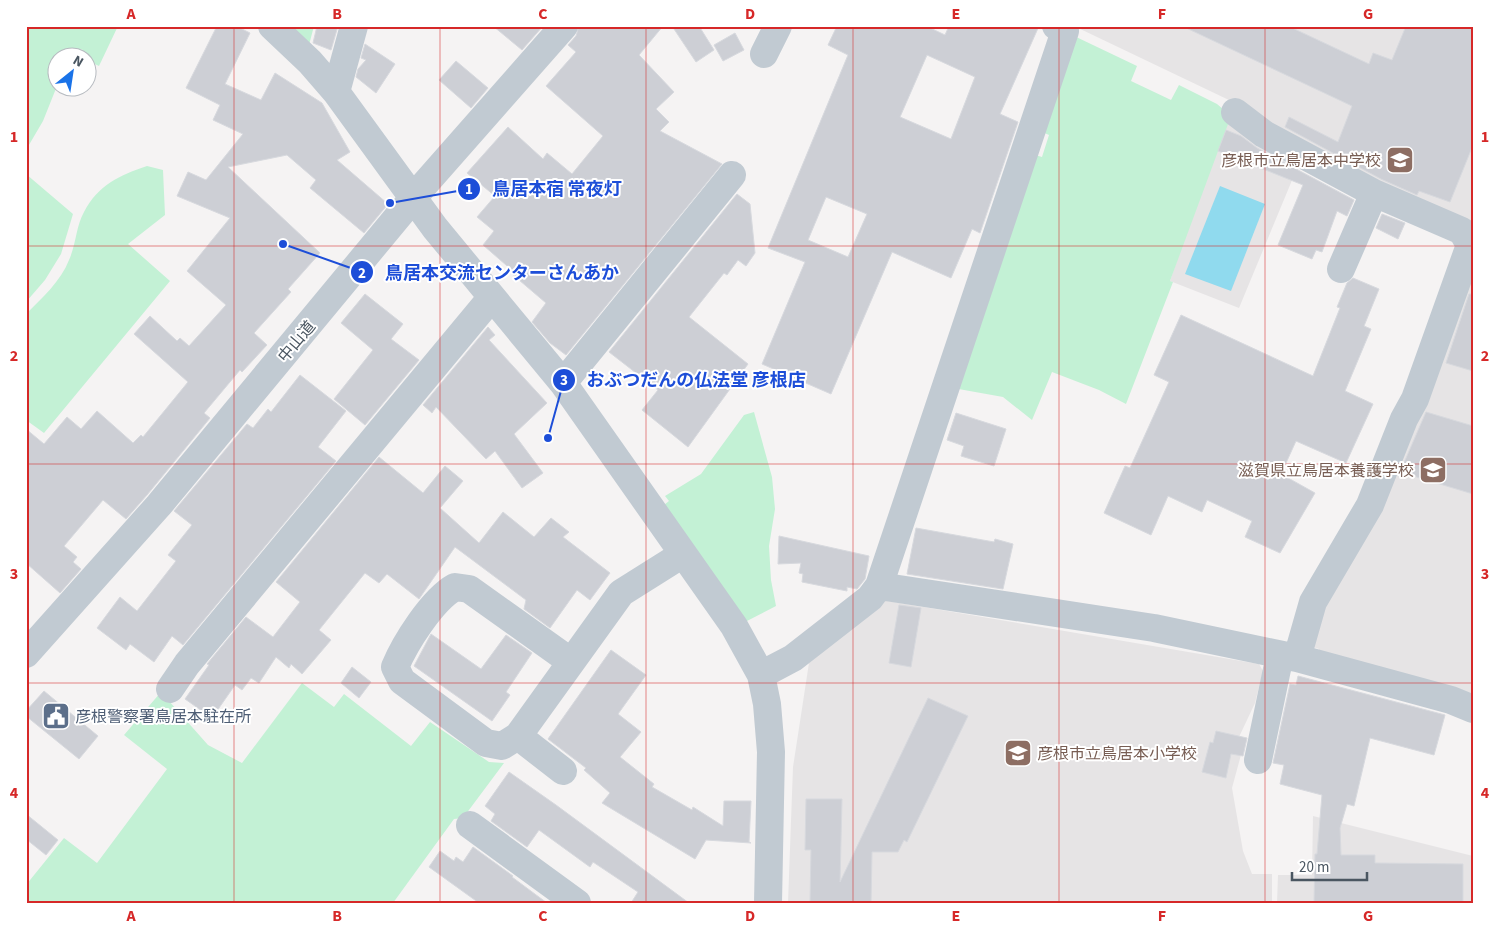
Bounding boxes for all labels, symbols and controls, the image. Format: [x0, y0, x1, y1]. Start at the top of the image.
text: A [125, 3, 136, 25]
text: B [332, 3, 342, 25]
text: C [538, 3, 548, 25]
text: D [745, 3, 755, 25]
text: E [952, 3, 960, 25]
text: F [1158, 3, 1166, 25]
text: G [1363, 3, 1373, 25]
north arrow [48, 48, 98, 98]
text: N [69, 51, 87, 73]
text: 1 [10, 126, 18, 148]
text: 1 [1481, 126, 1489, 148]
school or university icon: 彦根市立鳥居本中学校 [1385, 145, 1415, 175]
place label: 彦根市立鳥居本中学校 [1221, 150, 1381, 172]
callout: 鳥居本宿 常夜灯 [457, 172, 631, 205]
text: 鳥居本宿 常夜灯 [492, 177, 622, 202]
text: 1 [465, 179, 473, 200]
callout: 鳥居本交流センターさんあか [350, 256, 629, 289]
text: 鳥居本交流センターさんあか [385, 261, 619, 286]
text: 2 [358, 263, 366, 284]
street label: 中山道 [273, 316, 321, 367]
text: 2 [10, 345, 18, 367]
text: 2 [1481, 345, 1489, 367]
callout: おぶつだんの仏法堂 彦根店 [552, 364, 816, 397]
text: おぶつだんの仏法堂 彦根店 [586, 368, 806, 393]
text: 3 [560, 370, 568, 391]
school or university icon: 滋賀県立鳥居本養護学校 [1418, 455, 1448, 485]
place label: 滋賀県立鳥居本養護学校 [1238, 460, 1414, 482]
text: 3 [10, 563, 18, 585]
text: 3 [1481, 563, 1489, 585]
public building icon: 彦根警察署鳥居本駐在所 [41, 701, 71, 731]
place label: 彦根警察署鳥居本駐在所 [75, 706, 251, 728]
school or university icon: 彦根市立鳥居本小学校 [1003, 738, 1033, 768]
place label: 彦根市立鳥居本小学校 [1037, 743, 1197, 765]
text: 4 [10, 782, 19, 804]
text: 4 [1481, 782, 1490, 804]
scale bar [1292, 849, 1366, 881]
text: 20 m [1299, 857, 1329, 878]
text: A [125, 905, 136, 927]
text: B [332, 905, 342, 927]
text: C [538, 905, 548, 927]
text: D [745, 905, 755, 927]
text: E [952, 905, 960, 927]
text: F [1158, 905, 1166, 927]
text: G [1363, 905, 1373, 927]

